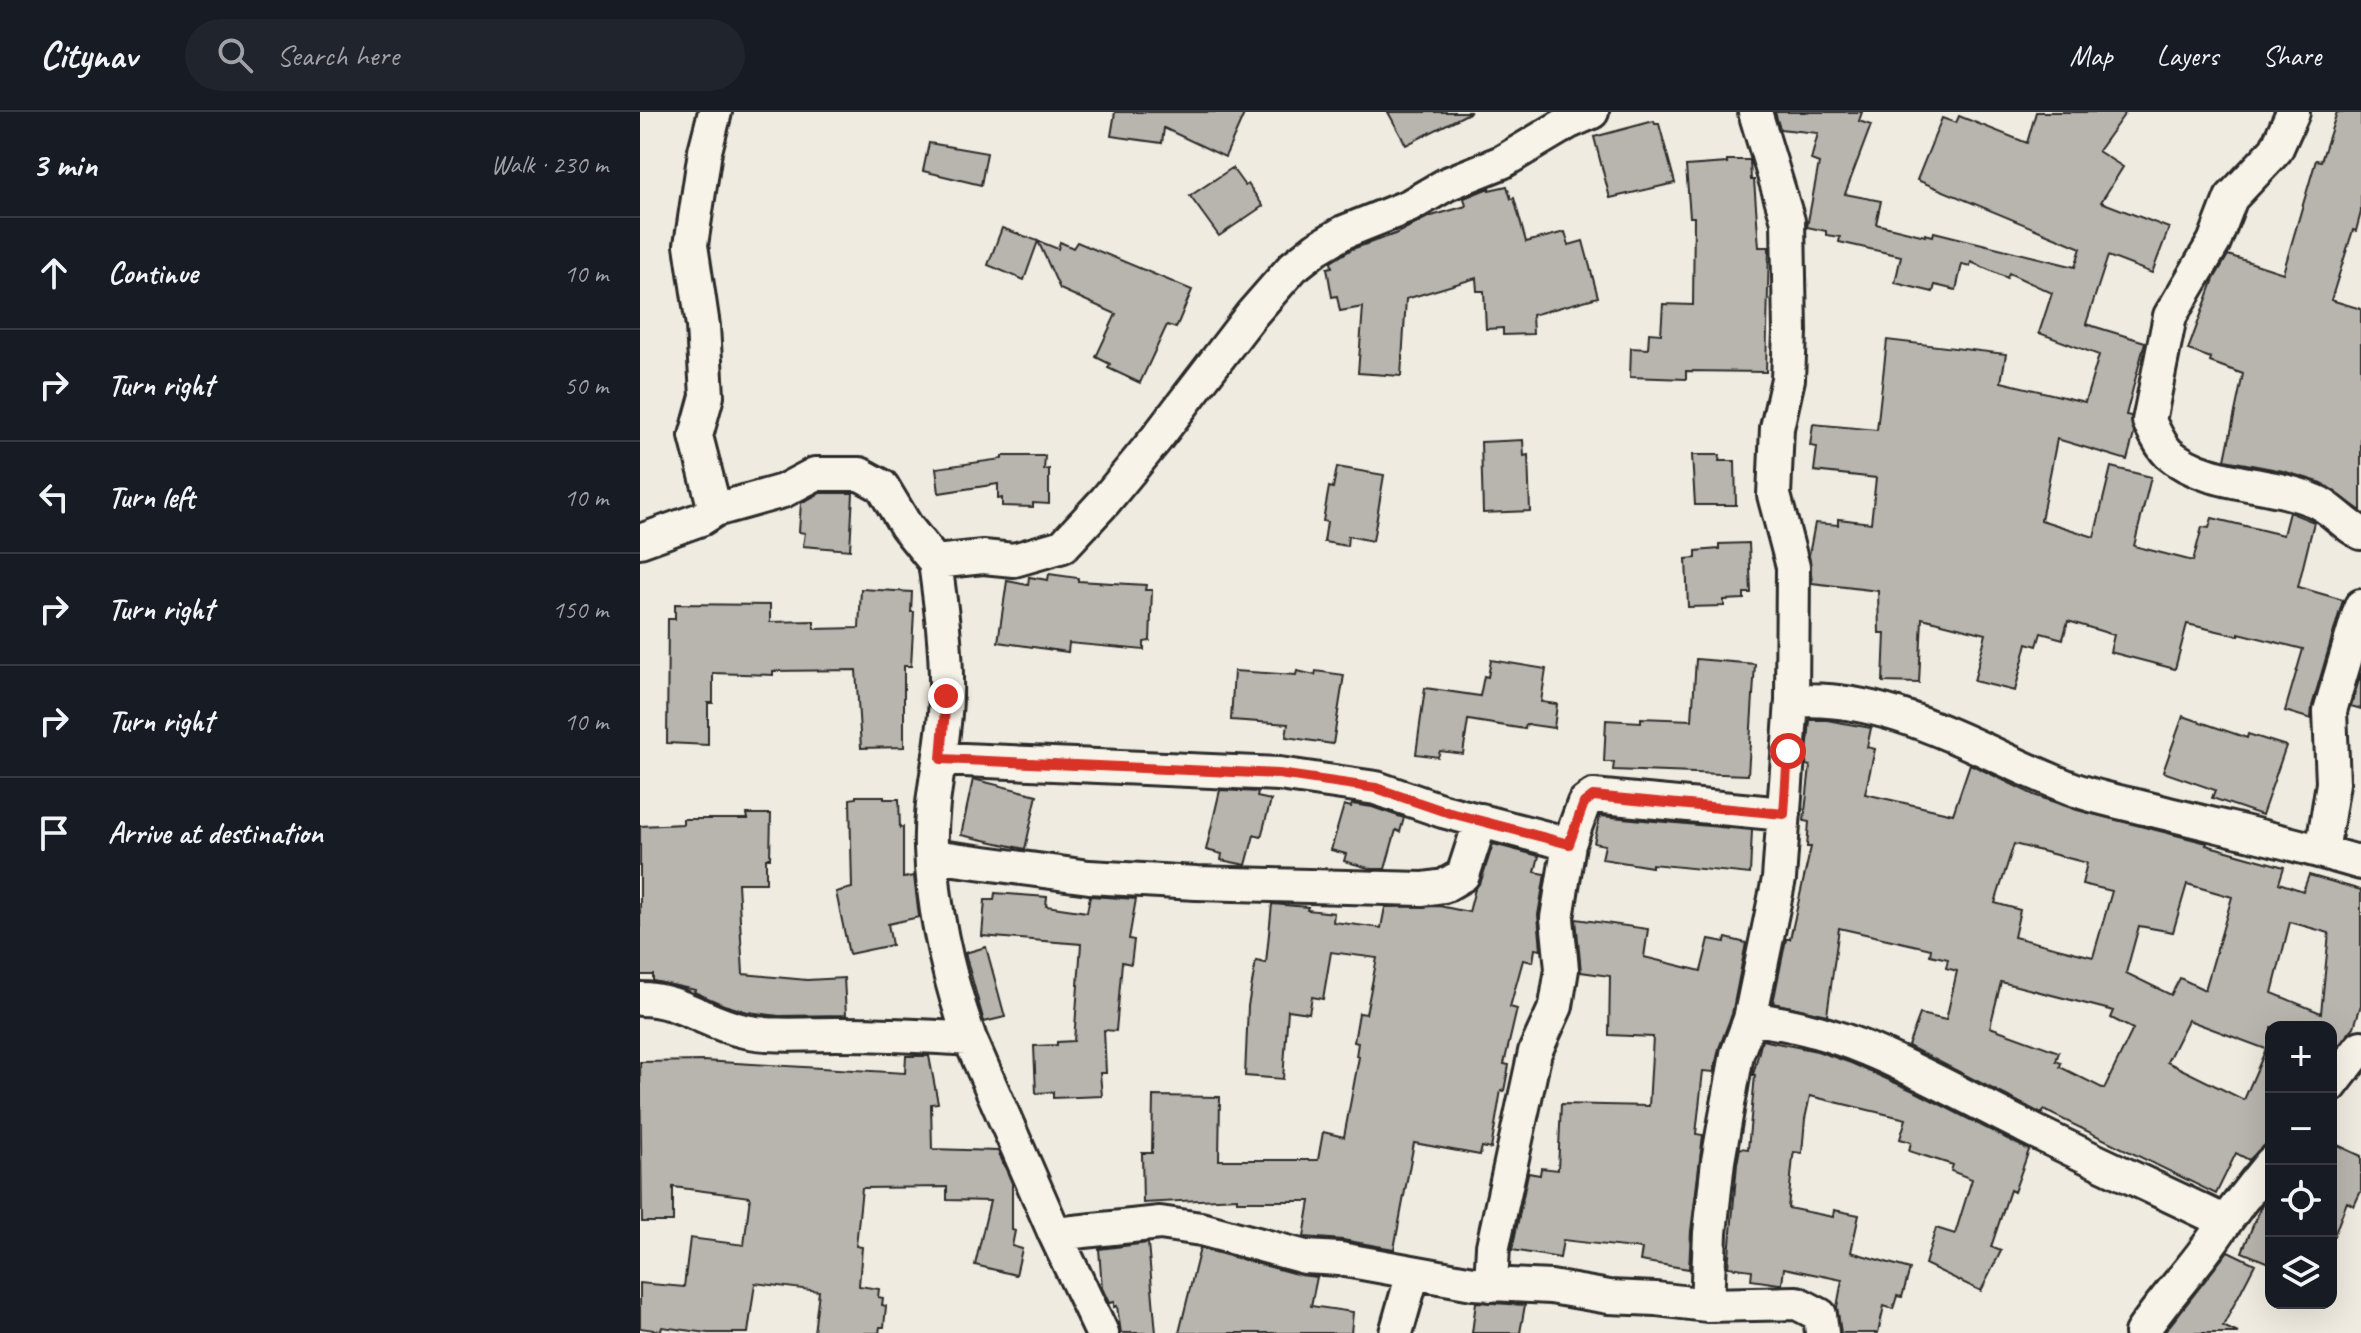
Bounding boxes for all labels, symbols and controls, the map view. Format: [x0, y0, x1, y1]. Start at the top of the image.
search box [185, 19, 745, 91]
text: Citynav [40, 32, 137, 79]
icon: search [213, 33, 257, 77]
text: Search here [277, 36, 399, 74]
text: Map [2070, 38, 2113, 73]
text: Layers [2157, 38, 2218, 73]
text: Share [2262, 38, 2321, 73]
text: 3 min [32, 143, 97, 186]
text: Walk · 230 m [491, 148, 608, 181]
icon: ahead [32, 251, 76, 295]
text: Continue [108, 254, 198, 292]
text: 10 m [564, 257, 608, 290]
icon: right [32, 363, 76, 407]
text: Turn right [108, 366, 213, 404]
text: 50 m [564, 369, 608, 402]
icon: left [32, 475, 76, 519]
text: Turn left [108, 478, 195, 516]
text: 10 m [564, 481, 608, 514]
icon: right [32, 587, 76, 631]
text: Turn right [108, 590, 213, 628]
text: 150 m [552, 593, 608, 626]
route end [928, 678, 964, 714]
icon: right [32, 699, 76, 743]
text: Turn right [108, 702, 213, 740]
text: 10 m [564, 705, 608, 738]
route start [1770, 733, 1806, 769]
icon: arrive [32, 811, 76, 855]
text: Arrive at destination [108, 814, 323, 852]
map controls [2265, 1021, 2337, 1309]
button: + [2265, 1021, 2337, 1093]
button: − [2265, 1093, 2337, 1165]
button: locate [2265, 1165, 2337, 1237]
button: layers [2265, 1237, 2337, 1309]

